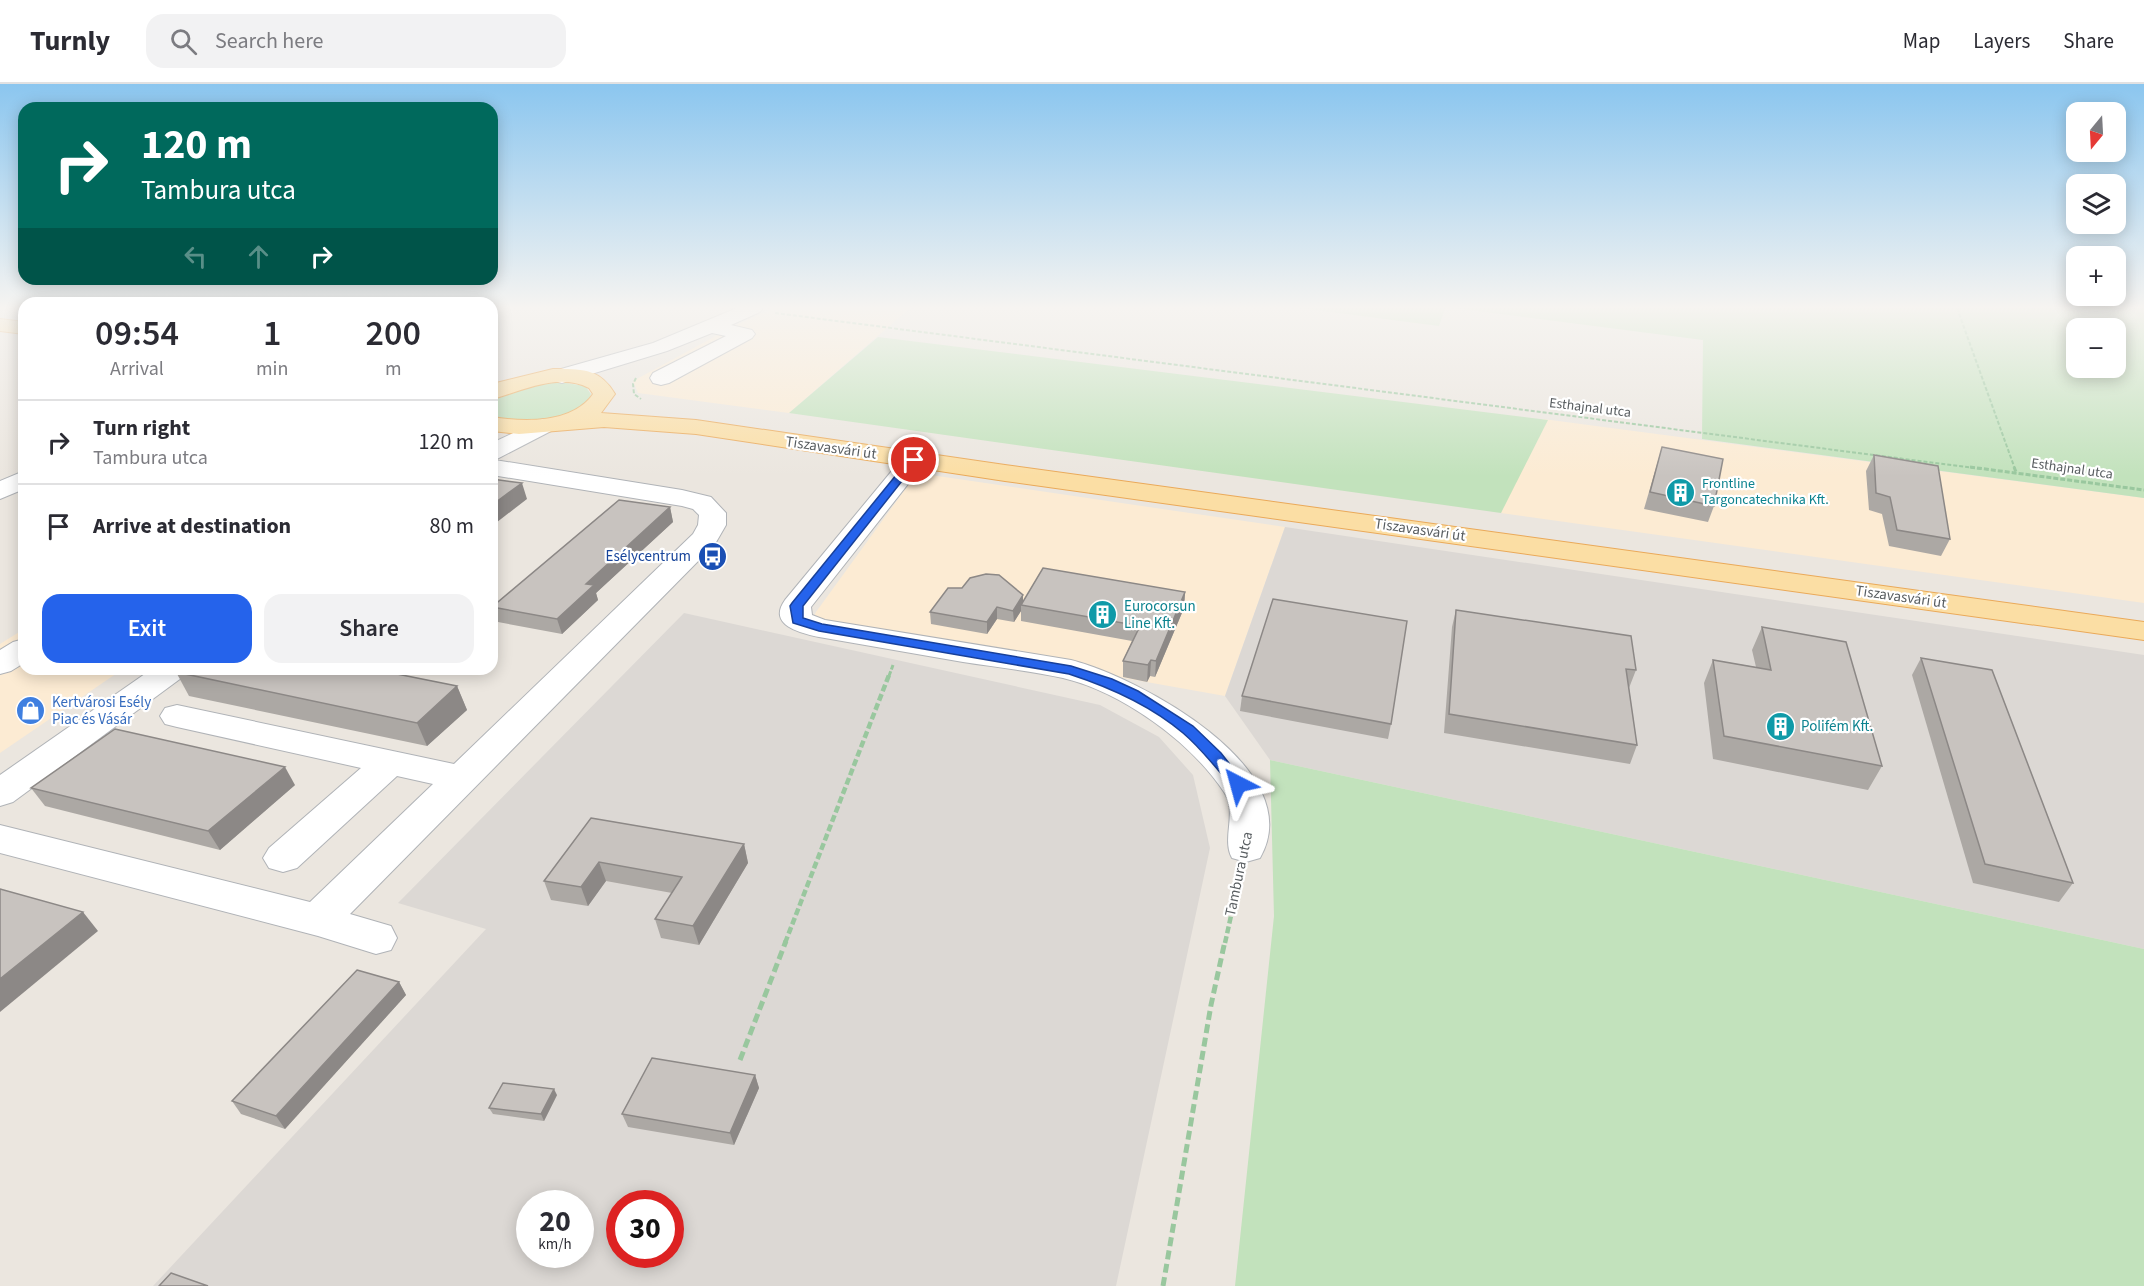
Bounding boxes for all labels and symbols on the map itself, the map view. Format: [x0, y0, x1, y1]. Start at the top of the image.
north arrow [2066, 102, 2126, 162]
street label: Esthajnal utca [1548, 393, 1632, 423]
street label: Tiszavasvári út [784, 431, 878, 465]
pin [888, 434, 939, 485]
street label: Esthajnal utca [2030, 453, 2114, 485]
place label: Frontline Targoncatechnika Kft. [1702, 474, 1829, 510]
building icon: Frontline Targoncatechnika Kft. [1665, 476, 1697, 508]
street label: Tiszavasvári út [1373, 513, 1467, 547]
bus stop icon: Esélycentrum [696, 540, 728, 572]
place label: Esélycentrum [606, 546, 691, 567]
street label: Tiszavasvári út [1854, 580, 1948, 614]
place label: Eurocorsun Line Kft. [1124, 596, 1196, 634]
building icon: Eurocorsun Line Kft. [1087, 599, 1119, 631]
place label: Kertvárosi Esély Piac és Vásár [52, 692, 151, 730]
shop icon: Kertvárosi Esély Piac és Vásár [15, 695, 47, 727]
building icon: Polifém Kft. [1764, 710, 1796, 742]
place label: Polifém Kft. [1801, 716, 1873, 737]
position arrow [1206, 752, 1270, 816]
street label: Tambura utca [1220, 830, 1258, 918]
speed limit sign: 30 [606, 1190, 684, 1268]

